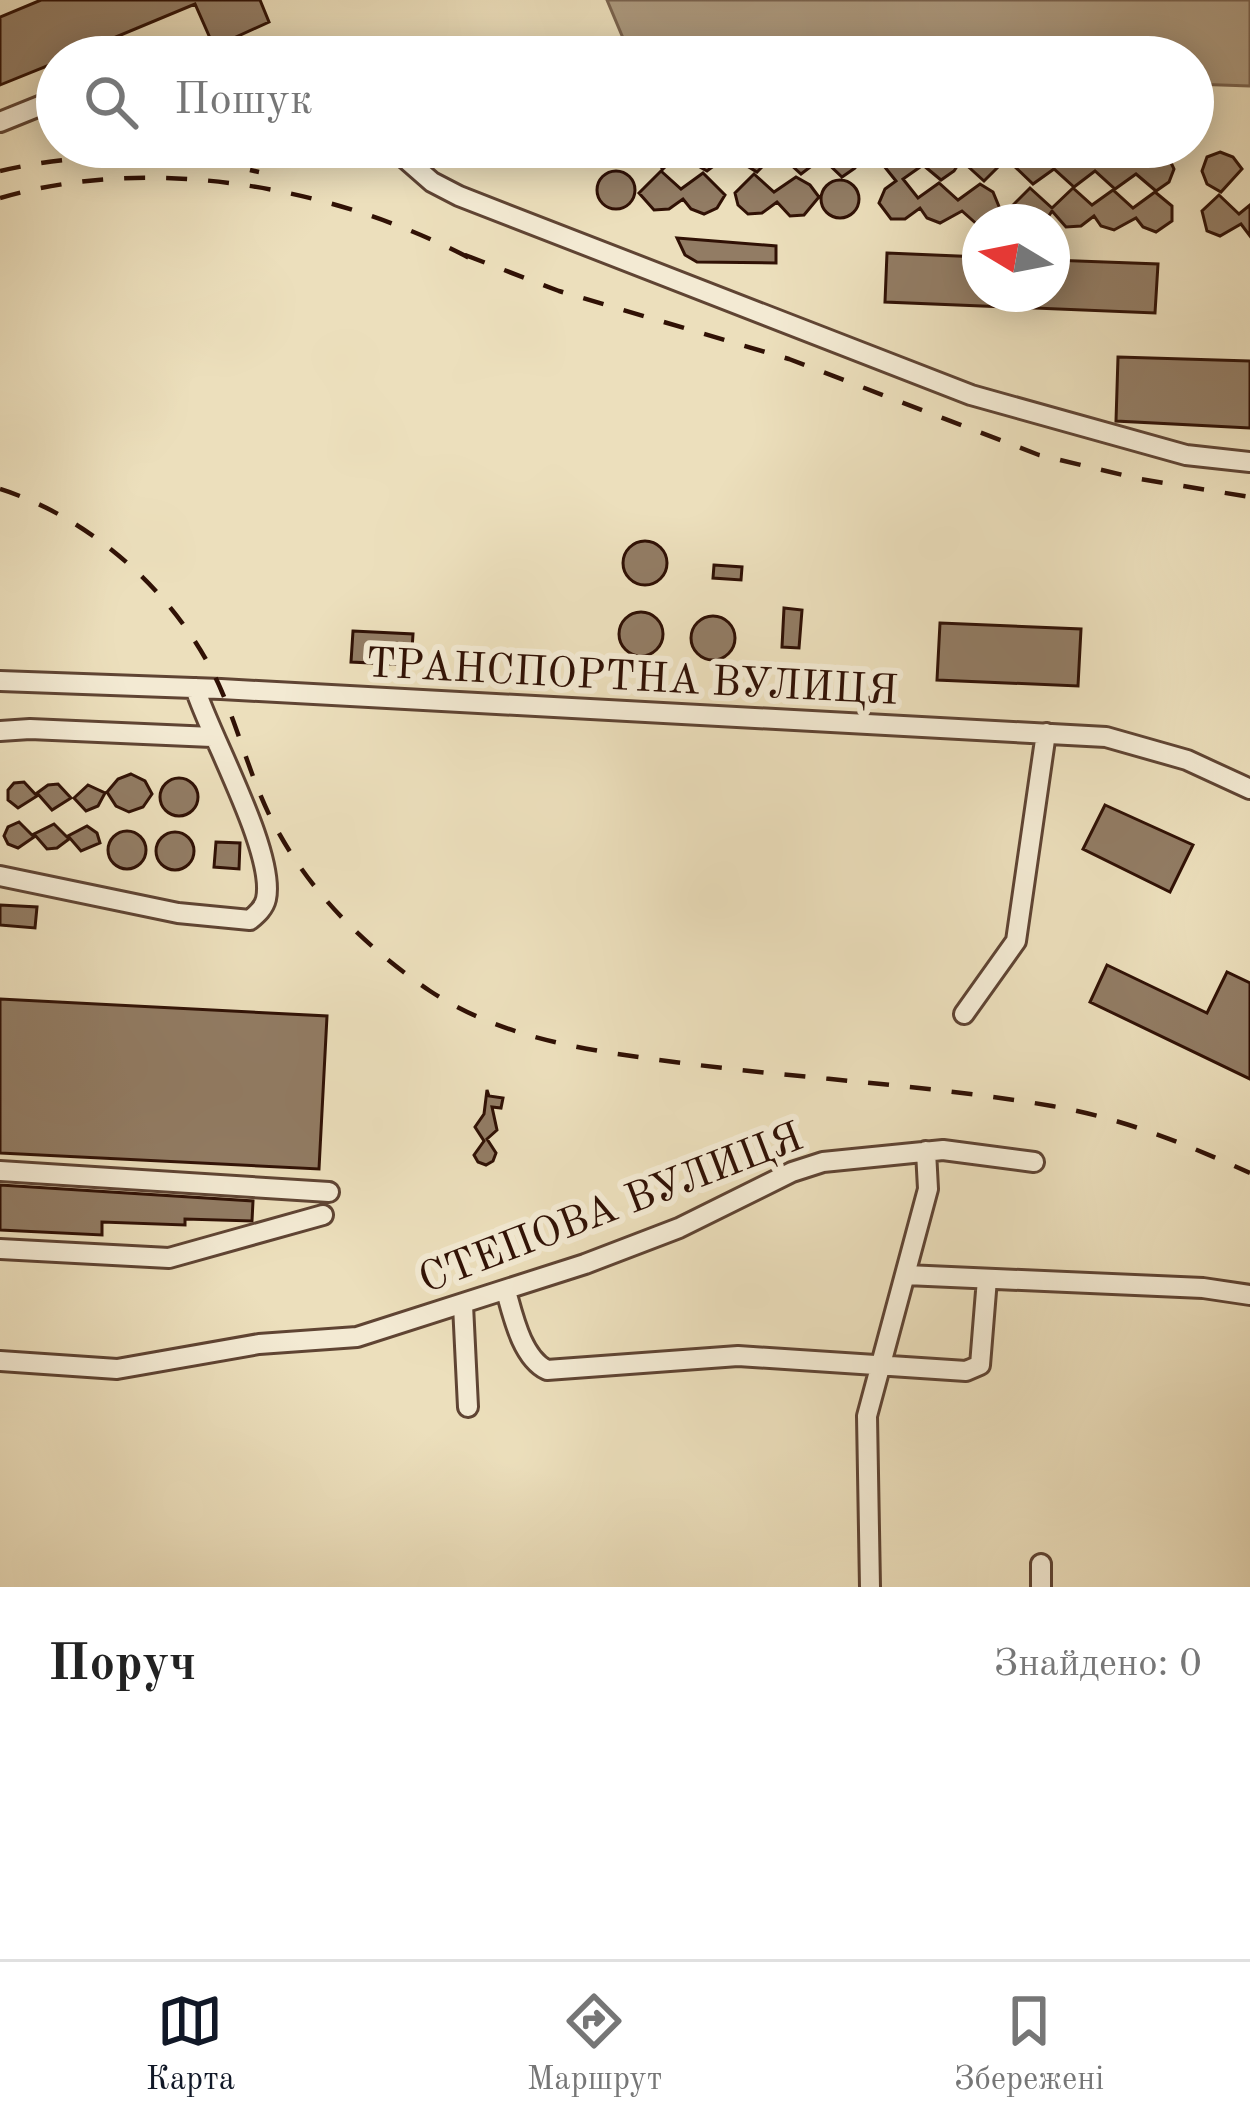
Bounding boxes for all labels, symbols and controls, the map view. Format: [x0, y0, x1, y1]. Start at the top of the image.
search box [36, 36, 1214, 168]
icon: search [78, 69, 144, 135]
text: Пошук [174, 79, 313, 124]
north arrow [962, 204, 1070, 312]
street label: ТРАНСПОРТНА ВУЛИЦЯ [364, 644, 899, 714]
street label: СТЕПОВА ВУЛИЦЯ [414, 1117, 809, 1302]
text: Поруч [48, 1640, 196, 1691]
text: Знайдено: 0 [994, 1645, 1202, 1684]
tab: Карта [146, 1988, 235, 2101]
tab: Маршрут [527, 1988, 662, 2101]
tab: Збережені [954, 1988, 1104, 2101]

